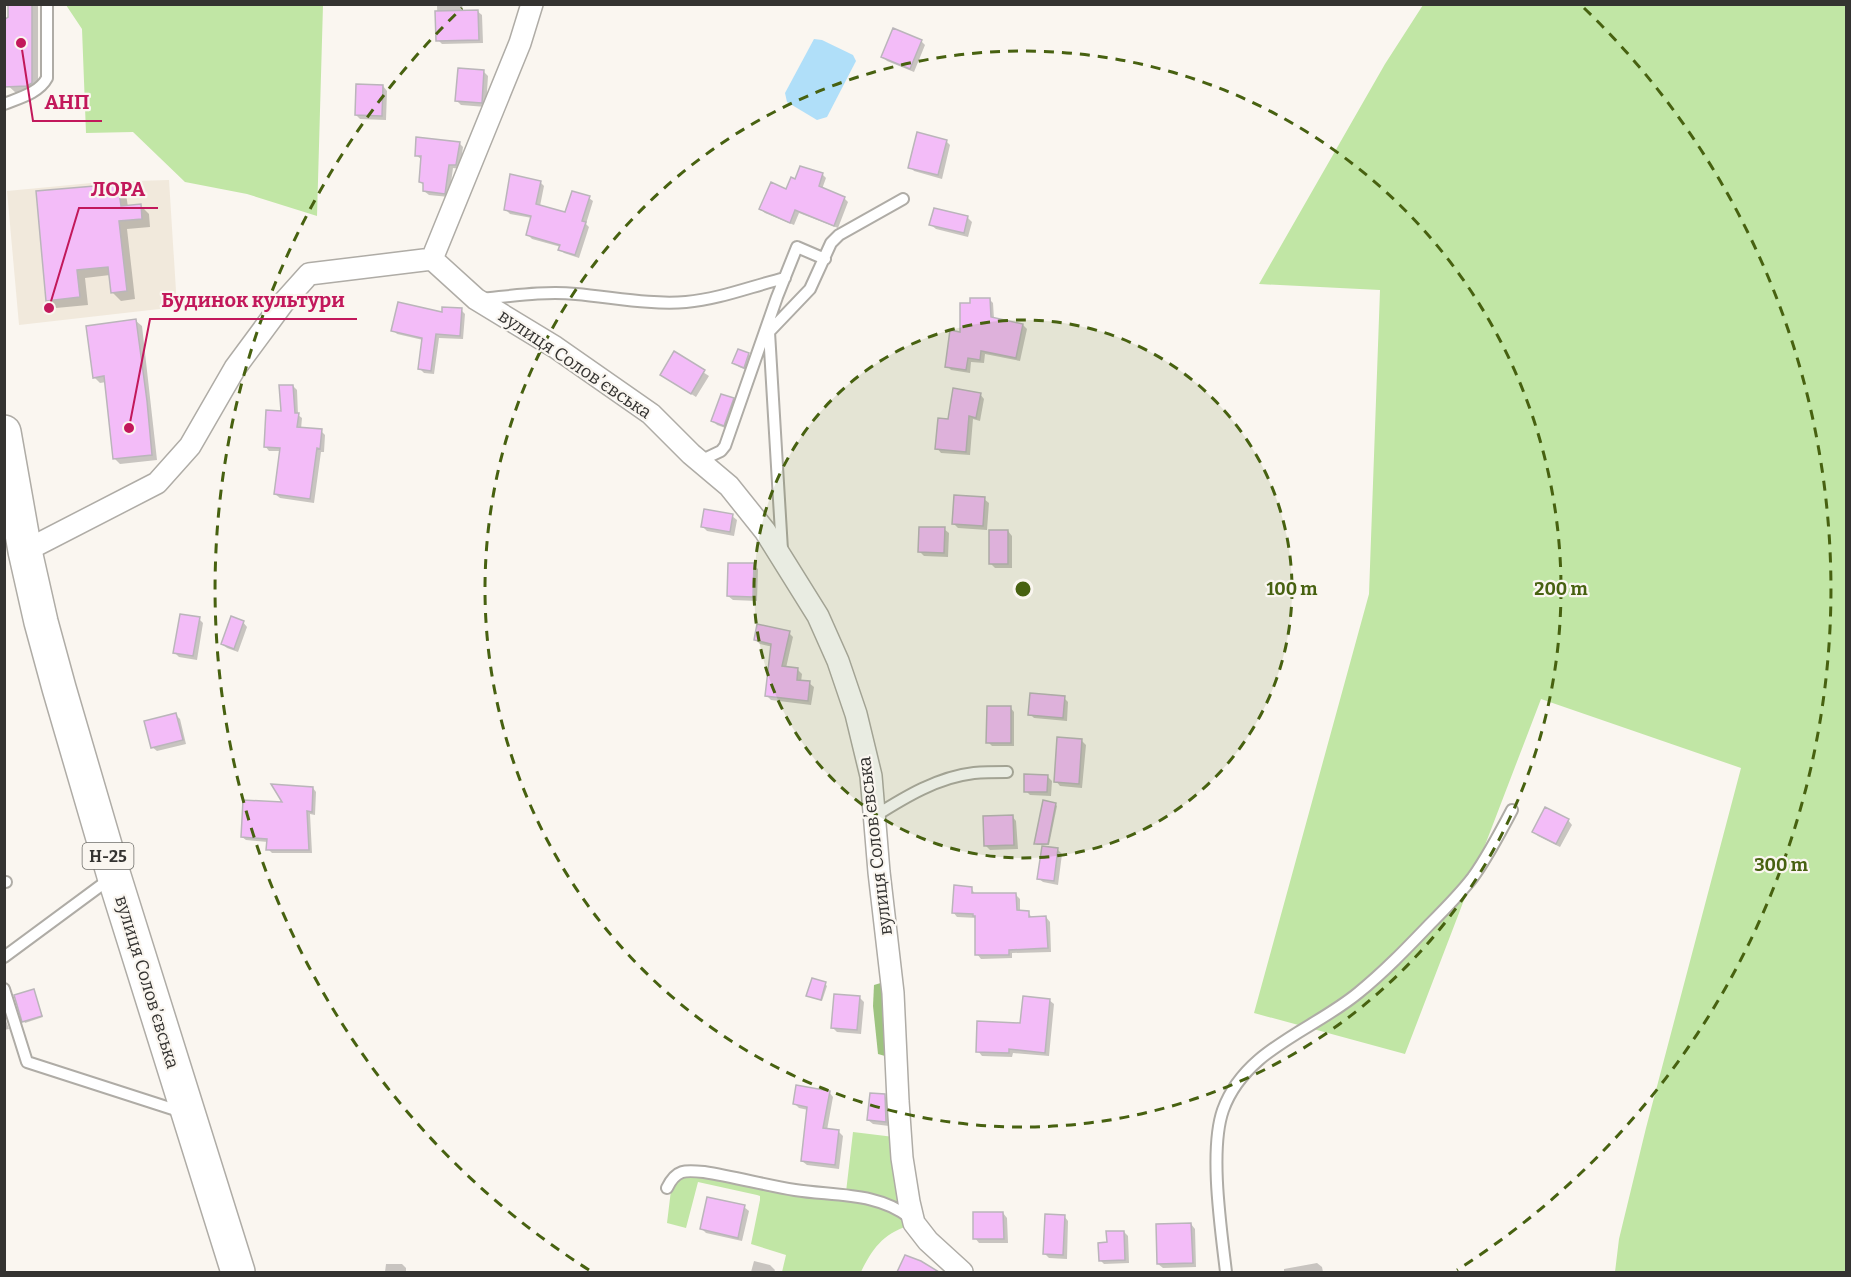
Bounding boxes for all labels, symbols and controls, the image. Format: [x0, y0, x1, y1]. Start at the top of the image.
callout: АНП [33, 83, 102, 121]
text: АНП [44, 90, 90, 114]
callout: ЛОРА [79, 170, 158, 208]
text: ЛОРА [91, 177, 146, 201]
callout: Будинок культури [150, 281, 357, 319]
text: Будинок культури [161, 288, 345, 312]
street label: вулиця Соловʼєвська [494, 305, 656, 423]
text: 100 m [1266, 578, 1318, 600]
text: 200 m [1534, 578, 1588, 600]
centre of rings [1013, 579, 1033, 599]
street label: вулиця Соловʼєвська [853, 755, 897, 937]
road number: Н-25 [82, 843, 134, 869]
text: 300 m [1754, 854, 1808, 876]
street label: вулиця Соловʼєвська [110, 893, 184, 1071]

